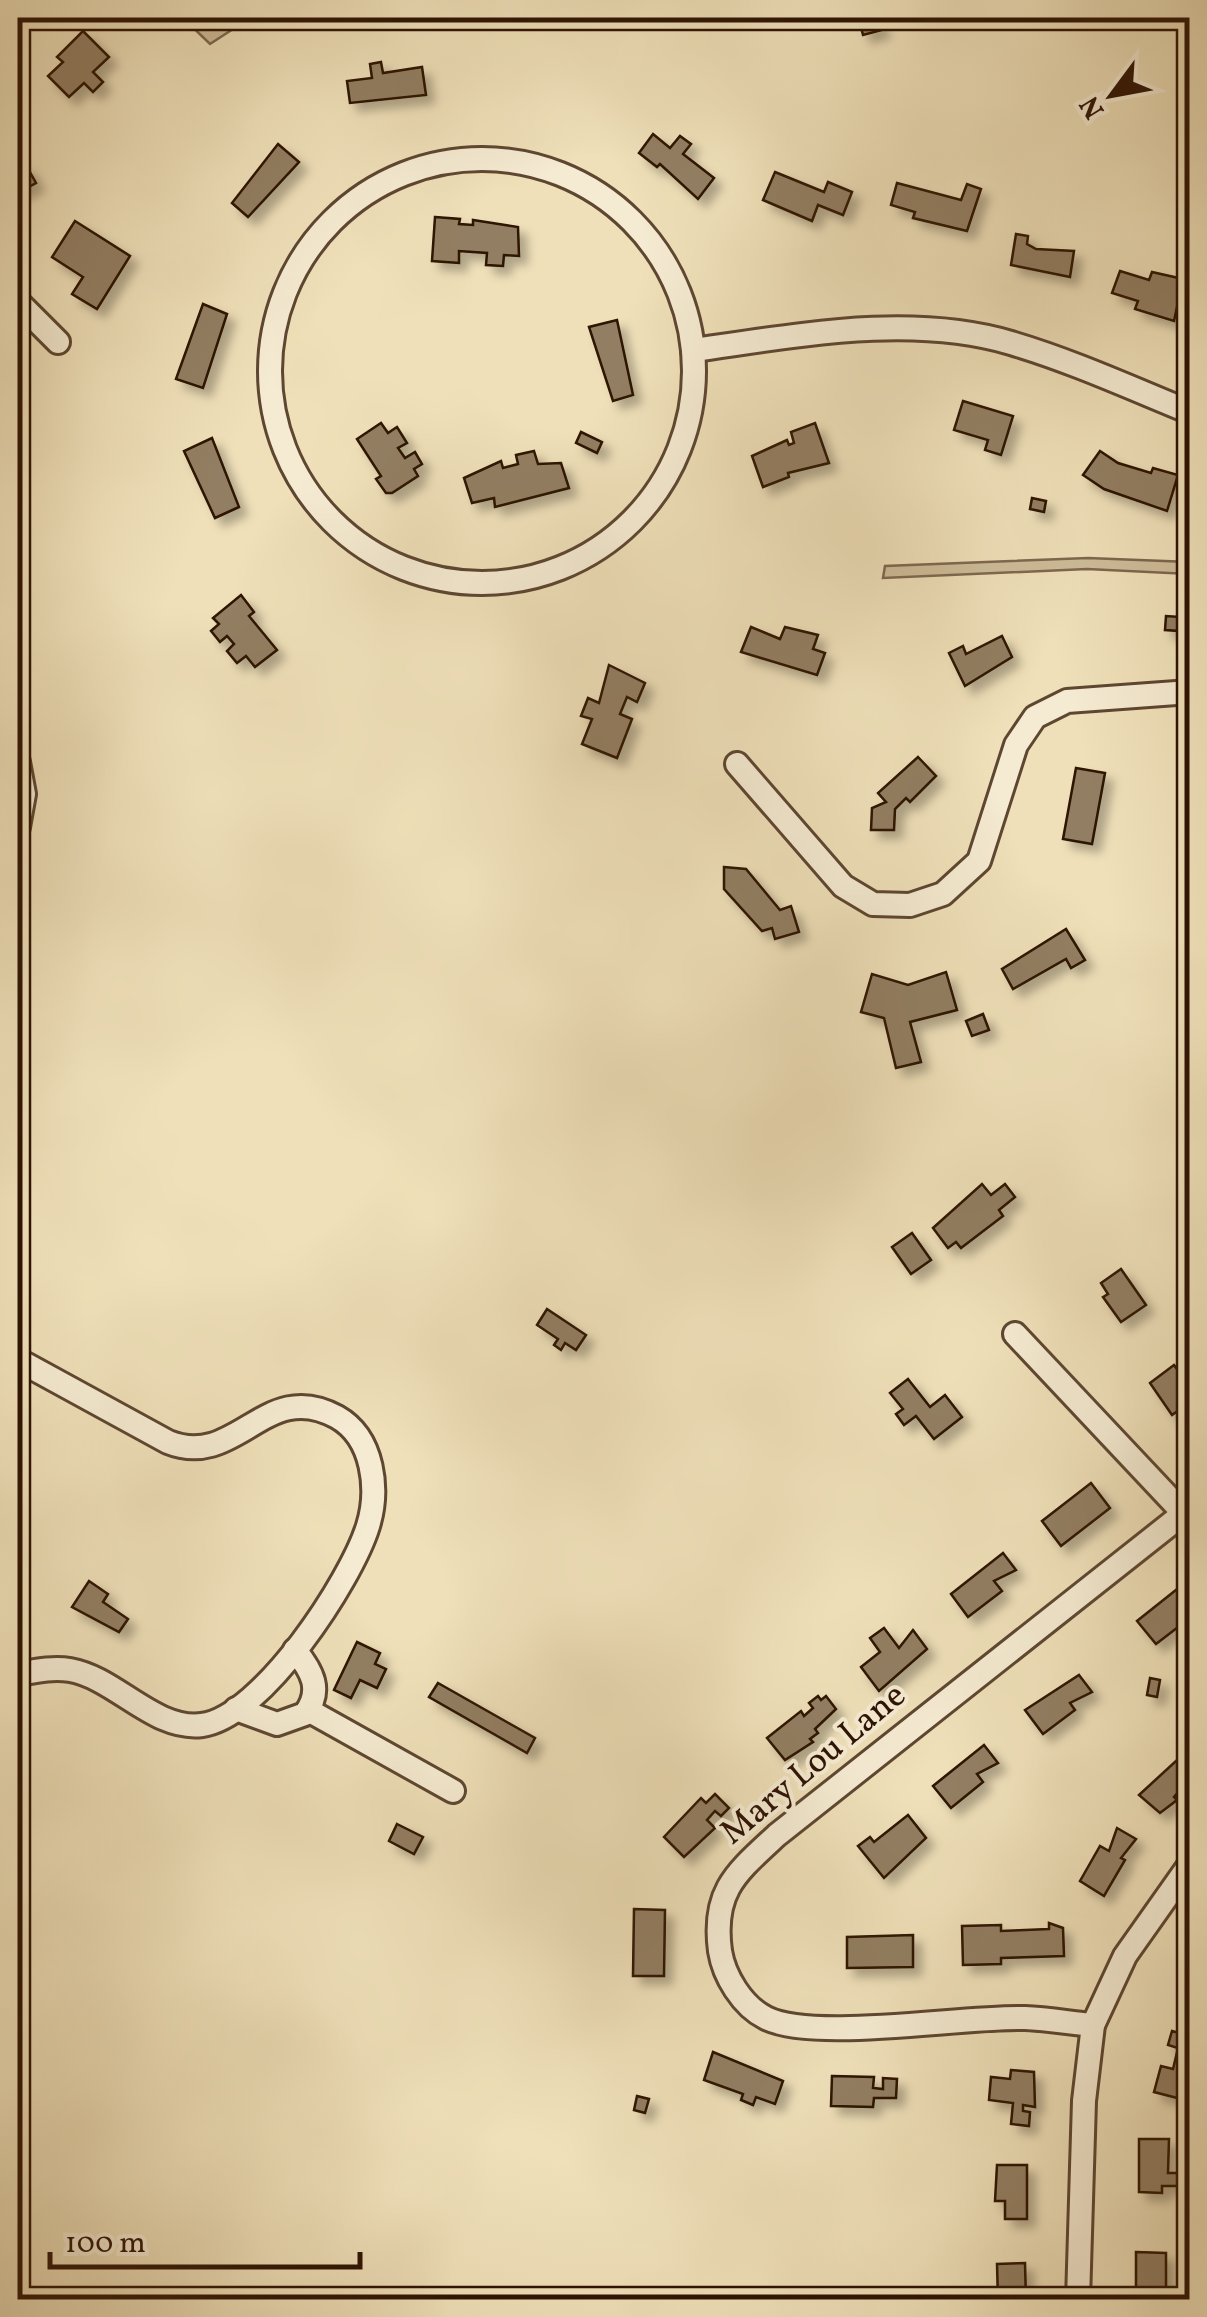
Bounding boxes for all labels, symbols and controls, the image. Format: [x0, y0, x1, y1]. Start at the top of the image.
north arrow [1062, 45, 1162, 145]
text: N [1071, 88, 1115, 126]
street label: Mary Lou Lane [711, 1673, 917, 1857]
scale bar [50, 2207, 360, 2269]
text: 100 m [65, 2223, 146, 2265]

